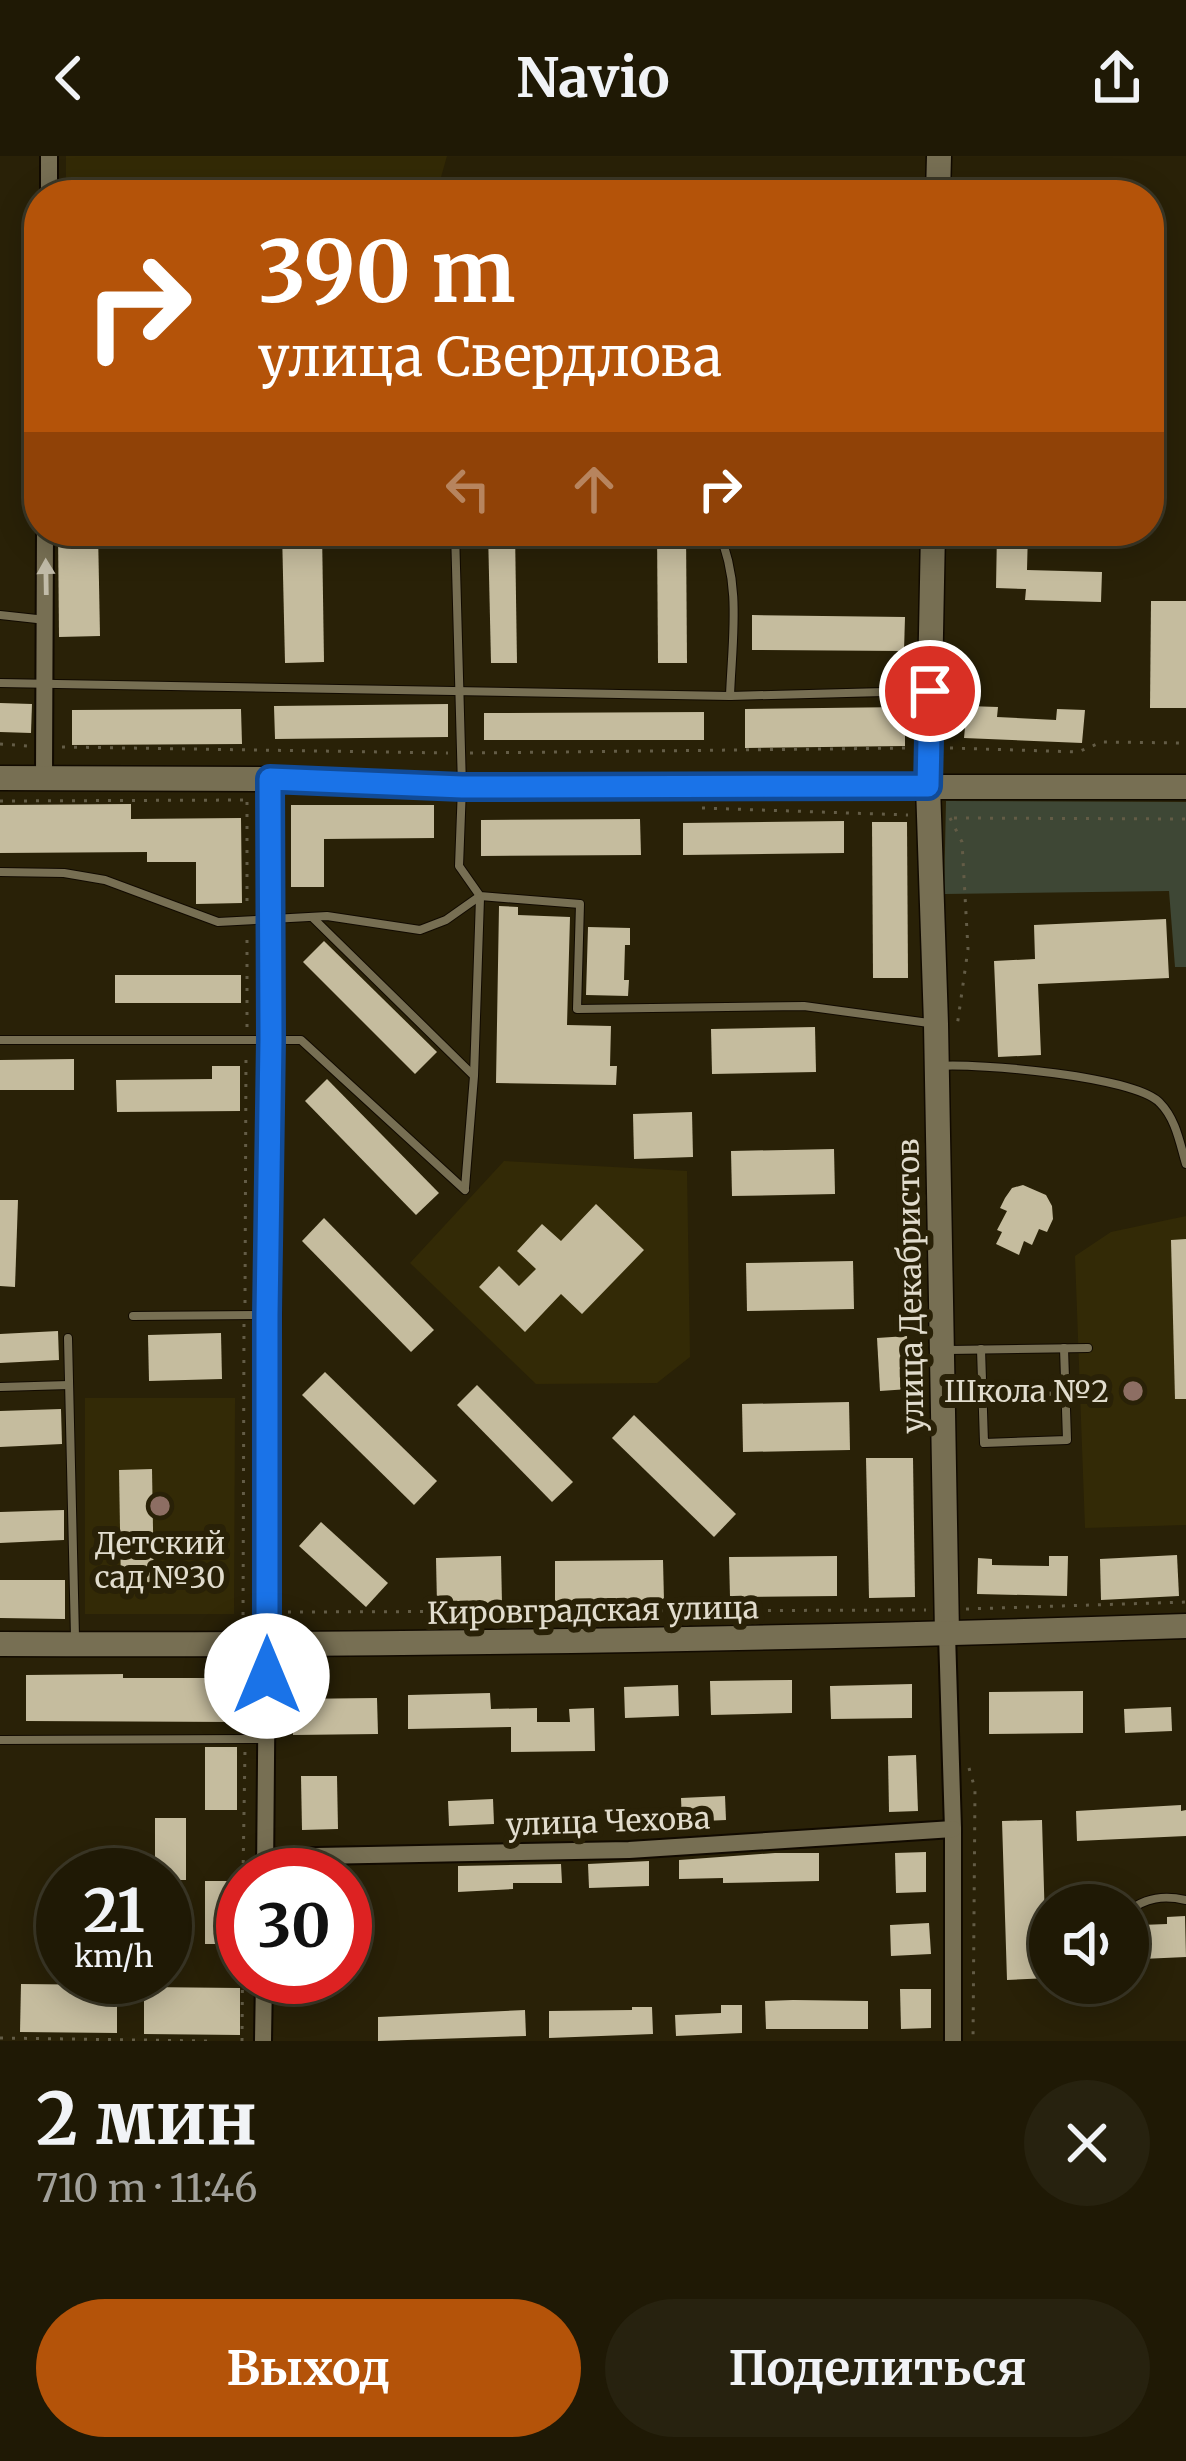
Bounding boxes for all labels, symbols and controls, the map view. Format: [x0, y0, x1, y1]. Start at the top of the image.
text: Navio [516, 44, 670, 112]
icon: back [36, 45, 102, 111]
icon: share [1084, 45, 1150, 111]
text: 390 m [258, 219, 516, 325]
icon: right [60, 228, 216, 384]
text: улица Свердлова [258, 323, 722, 391]
icon: left [435, 456, 501, 522]
icon: ahead [561, 456, 627, 522]
icon: right [687, 456, 753, 522]
one-way arrow [36, 557, 56, 595]
pin [879, 640, 981, 742]
icon: arrive [897, 658, 963, 724]
street label: улица Декабристов [888, 1138, 932, 1434]
place label: Школа №2 [944, 1372, 1109, 1410]
marker: Школа №2 [1120, 1378, 1146, 1404]
marker: Детский сад №30 [147, 1493, 173, 1519]
place label: Детский сад №30 [95, 1524, 225, 1596]
street label: Кировградская улица [427, 1588, 759, 1632]
position arrow [204, 1613, 330, 1739]
street label: улица Чехова [505, 1798, 711, 1844]
speed limit sign: 30 [216, 1848, 372, 2004]
text: 21 [83, 1873, 145, 1948]
map controls [1029, 1884, 1149, 2004]
button: sound [1029, 1884, 1149, 2004]
text: km/h [74, 1937, 154, 1975]
text: 2 мин [36, 2073, 257, 2164]
button: close [1024, 2080, 1150, 2206]
text: 710 m · 11:46 [36, 2164, 258, 2213]
button: Выход [36, 2299, 581, 2437]
button: Поделиться [605, 2299, 1150, 2437]

